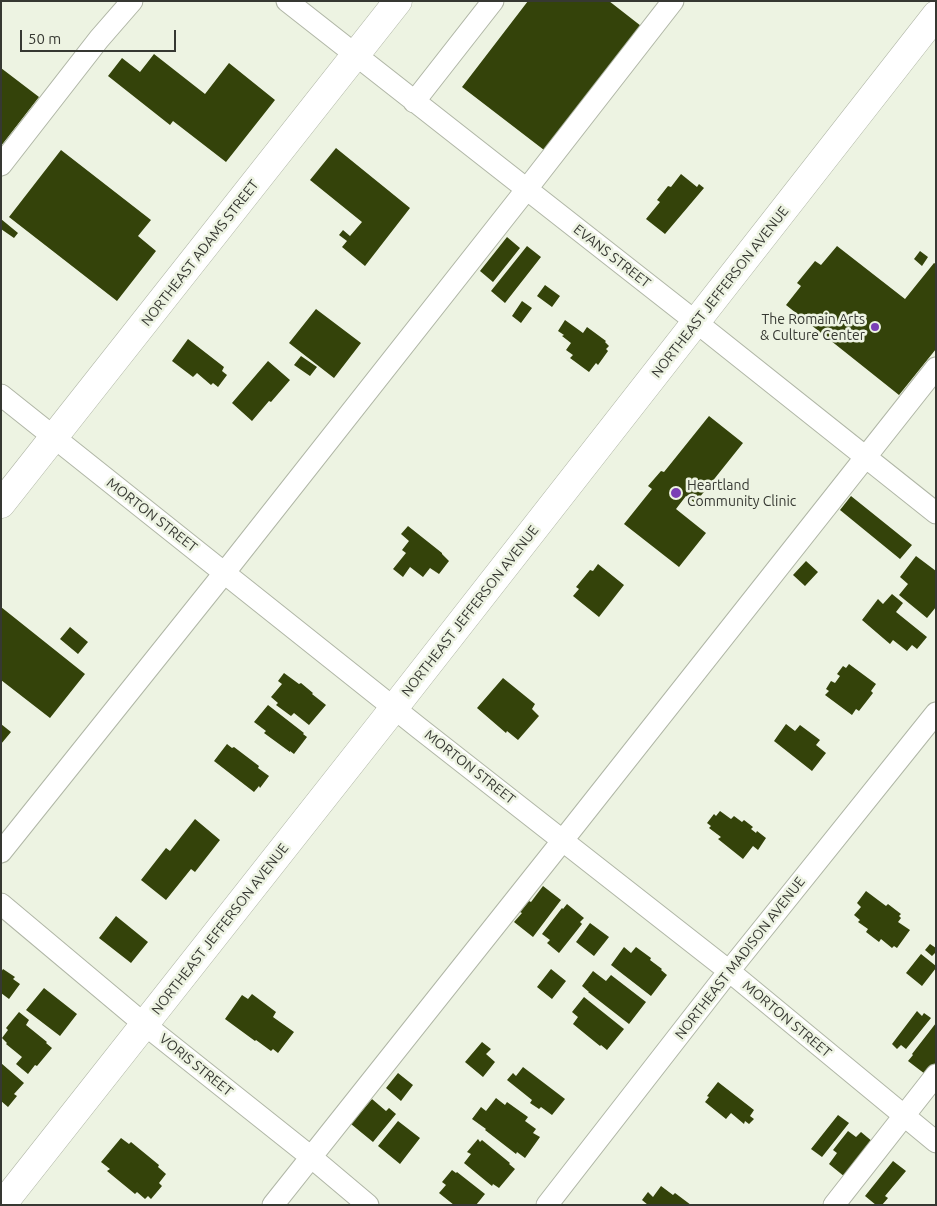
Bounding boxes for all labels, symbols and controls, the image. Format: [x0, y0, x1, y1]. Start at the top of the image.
scale bar [22, 20, 179, 52]
text: 50 m [28, 30, 61, 47]
street label: NORTHEAST ADAMS STREET [138, 177, 262, 329]
street label: NORTHEAST JEFFERSON AVENUE [648, 203, 792, 381]
street label: EVANS STREET [570, 221, 654, 291]
place label: The Romain Arts & Culture Center [760, 311, 865, 344]
marker: The Romain Arts & Culture Center [869, 321, 881, 333]
street label: MORTON STREET [103, 474, 201, 556]
place label: Heartland Community Clinic [687, 477, 796, 510]
marker: Heartland Community Clinic [669, 486, 683, 500]
street label: NORTHEAST JEFFERSON AVENUE [398, 522, 542, 700]
street label: MORTON STREET [421, 726, 519, 808]
street label: NORTHEAST JEFFERSON AVENUE [148, 840, 292, 1018]
street label: NORTHEAST MADISON AVENUE [671, 873, 809, 1043]
street label: MORTON STREET [739, 977, 835, 1061]
street label: VORIS STREET [156, 1030, 236, 1100]

